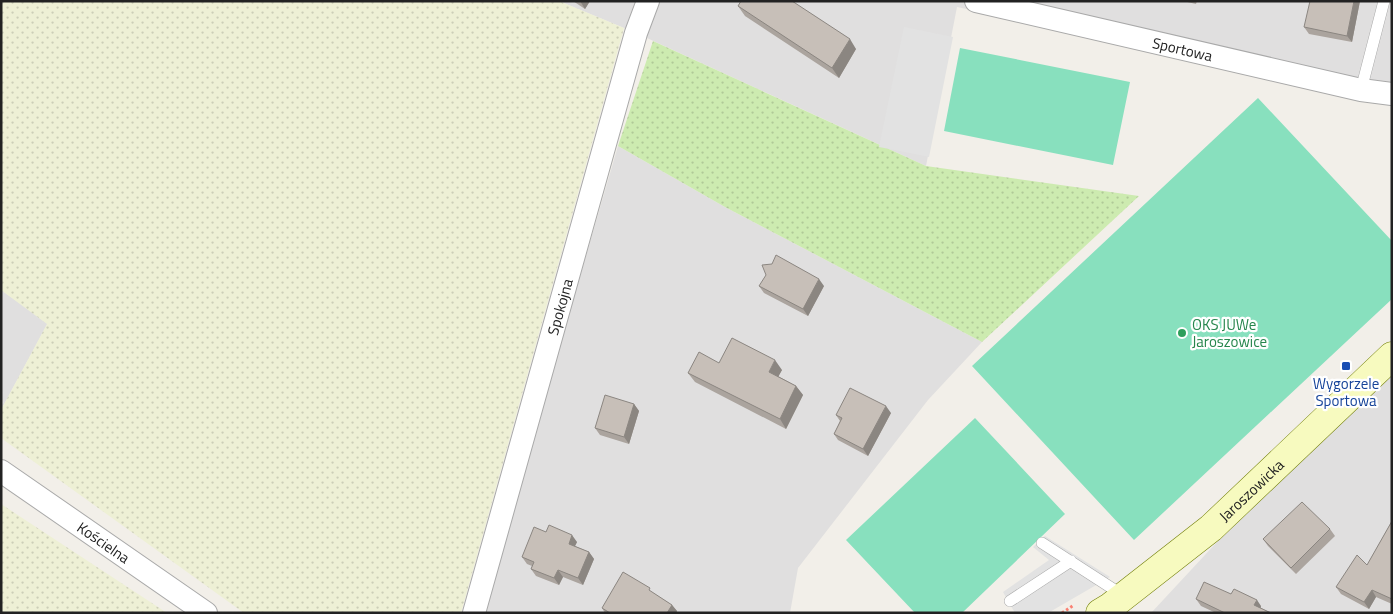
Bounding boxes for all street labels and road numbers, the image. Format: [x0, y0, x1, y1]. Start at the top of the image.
street label: Sportowa [1150, 31, 1215, 67]
street label: Spokojna [541, 275, 579, 338]
street label: Jaroszowicka [1213, 453, 1289, 527]
street label: Kościelna [73, 516, 135, 569]

